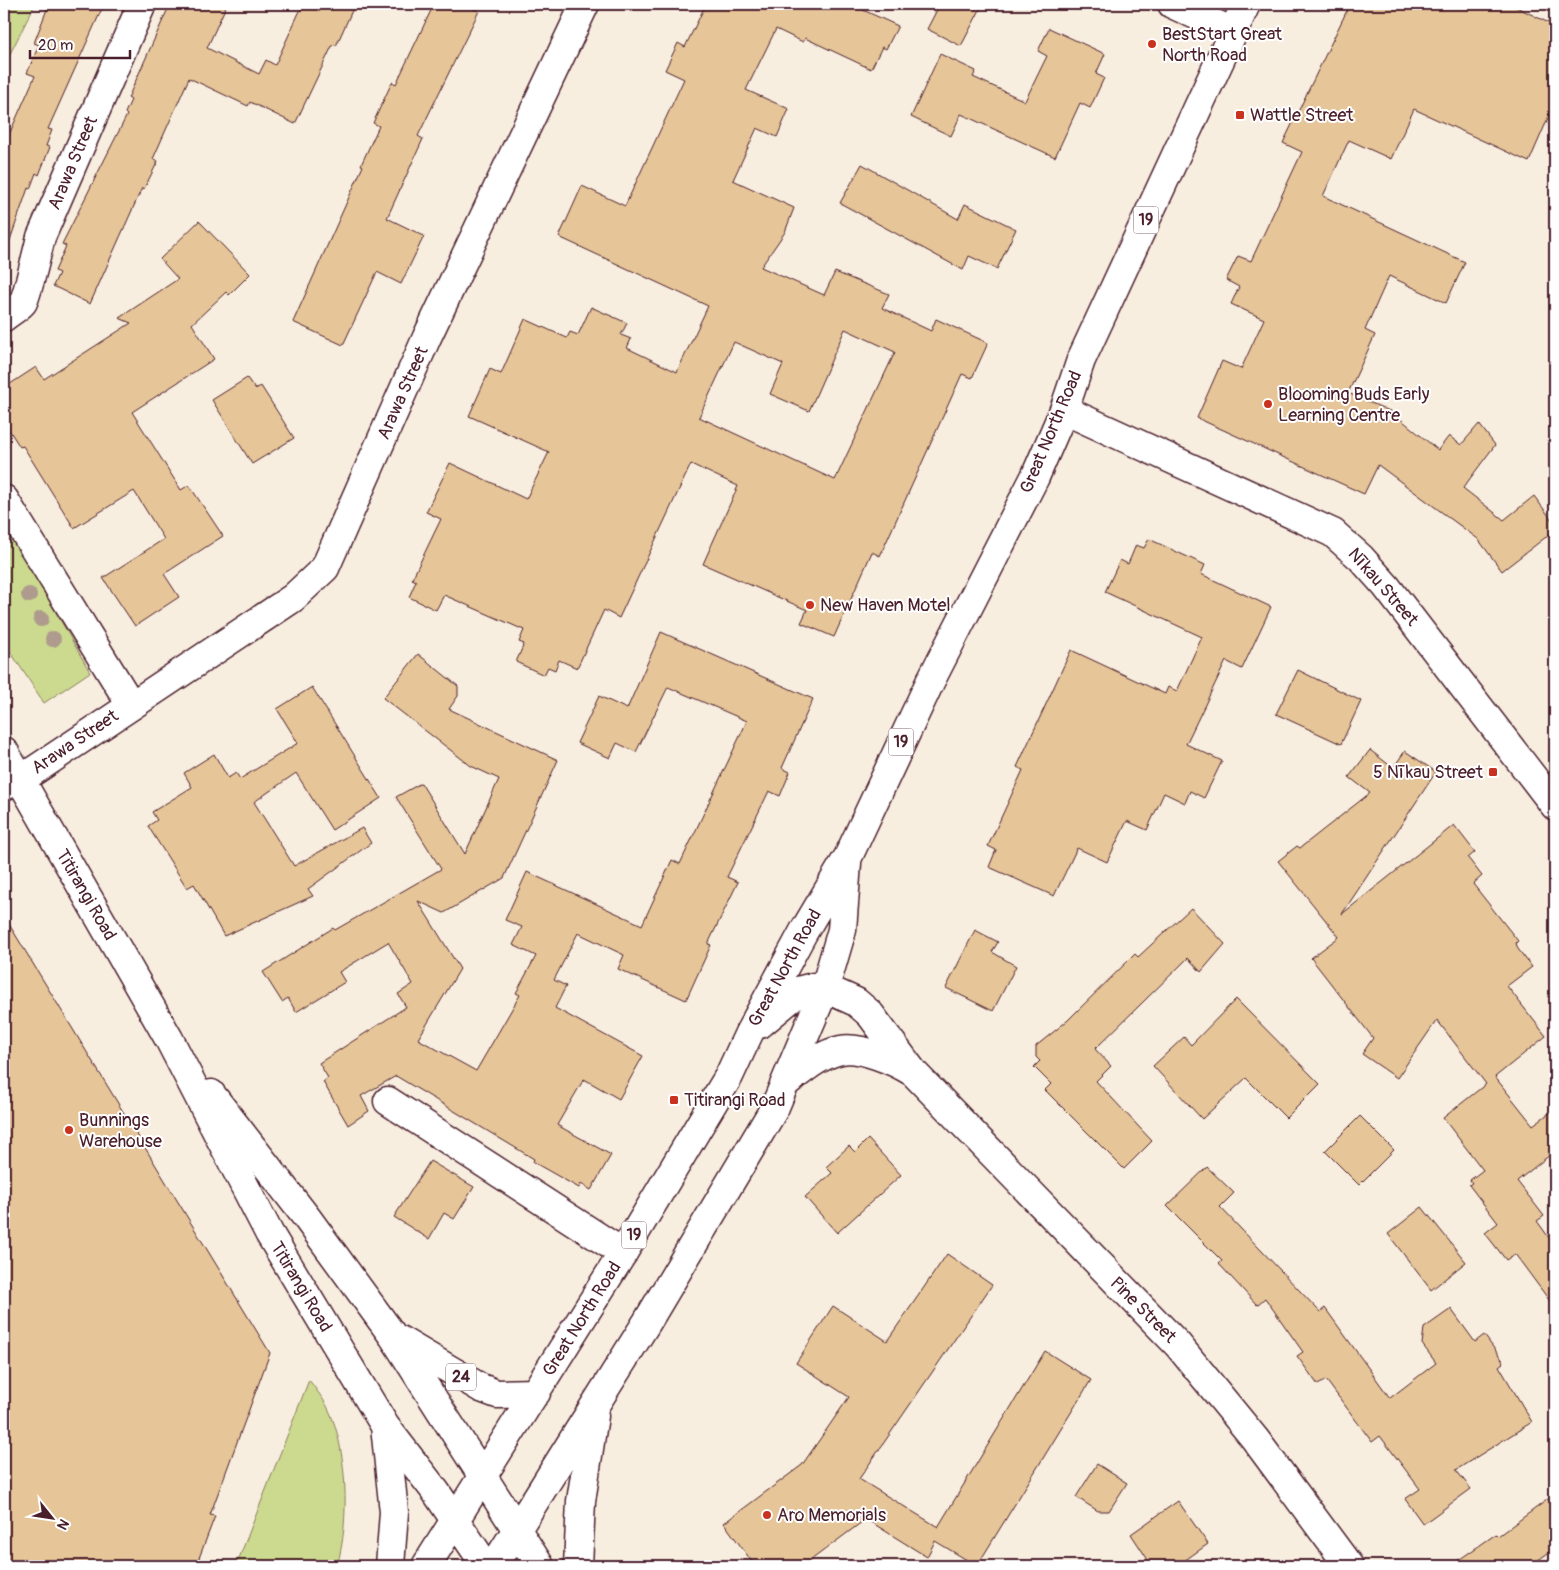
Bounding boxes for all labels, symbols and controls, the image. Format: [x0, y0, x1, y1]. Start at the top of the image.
place label: BestStart Great North Road [1162, 23, 1283, 67]
scale bar [30, 28, 130, 60]
text: 20 m [38, 36, 73, 55]
marker: BestStart Great North Road [1146, 38, 1158, 50]
place label: Wattle Street [1250, 104, 1354, 127]
marker: Wattle Street [1234, 109, 1246, 121]
street label: Arawa Street [43, 112, 103, 213]
road number: 19 [1134, 206, 1158, 234]
street label: Arawa Street [372, 342, 434, 443]
street label: Great North Road [1015, 367, 1087, 497]
place label: Blooming Buds Early Learning Centre [1278, 383, 1430, 427]
marker: Blooming Buds Early Learning Centre [1262, 398, 1274, 410]
street label: Nīkau Street [1343, 543, 1424, 631]
place label: New Haven Motel [820, 594, 951, 617]
marker: New Haven Motel [804, 599, 816, 611]
street label: Arawa Street [27, 704, 123, 779]
road number: 19 [888, 729, 914, 756]
place label: 5 Nīkau Street [1373, 761, 1484, 784]
marker: 5 Nīkau Street [1487, 766, 1499, 778]
street label: Titirangi Road [51, 845, 121, 945]
street label: Great North Road [743, 905, 827, 1031]
place label: Titirangi Road [684, 1089, 786, 1112]
marker: Titirangi Road [668, 1094, 680, 1106]
place label: Bunnings Warehouse [79, 1109, 162, 1153]
marker: Bunnings Warehouse [63, 1124, 75, 1136]
road number: 19 [622, 1222, 646, 1248]
street label: Titirangi Road [265, 1238, 337, 1336]
street label: Great North Road [538, 1257, 626, 1381]
street label: Pine Street [1105, 1272, 1182, 1349]
road number: 24 [446, 1364, 476, 1390]
north arrow [28, 1492, 78, 1542]
place label: Aro Memorials [777, 1504, 886, 1527]
marker: Aro Memorials [761, 1509, 773, 1521]
text: N [53, 1516, 73, 1533]

